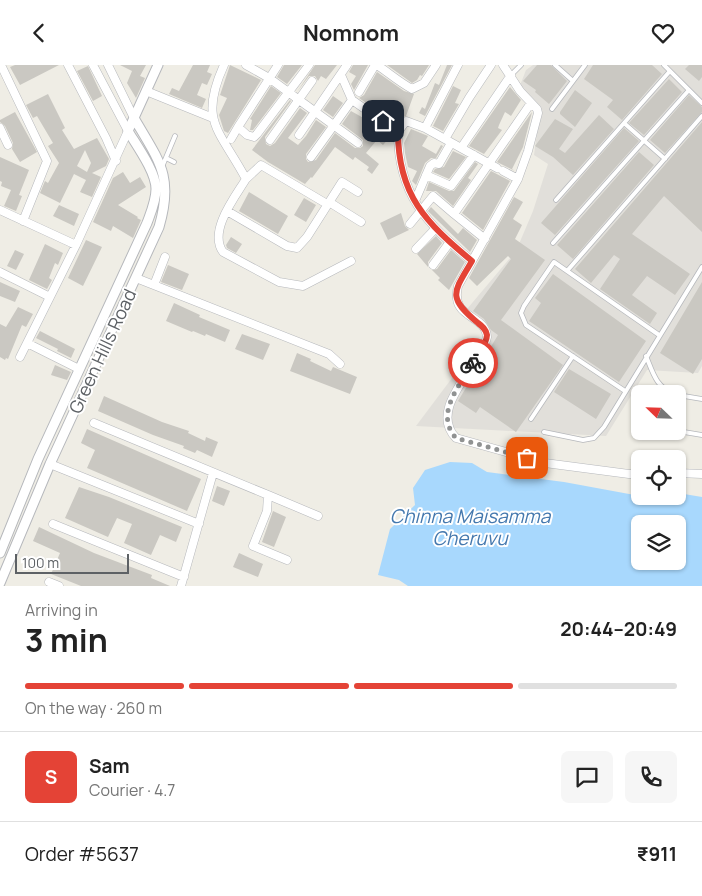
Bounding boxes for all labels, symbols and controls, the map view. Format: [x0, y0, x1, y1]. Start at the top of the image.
text: Nomnom [303, 18, 399, 48]
icon: back [25, 19, 53, 47]
icon: heart [649, 19, 677, 47]
pin [362, 100, 404, 142]
icon: home [369, 107, 397, 135]
street label: Green Hills Road [63, 285, 141, 417]
courier [448, 338, 498, 388]
icon: bike [459, 349, 487, 377]
north arrow [631, 385, 686, 440]
map controls [631, 385, 686, 570]
pin [506, 437, 548, 479]
icon: bag [513, 444, 541, 472]
button: locate [631, 450, 686, 505]
water label: Chinna Maisamma Cheruvu [390, 503, 552, 551]
button: layers [631, 515, 686, 570]
scale bar [15, 551, 129, 574]
text: 100 m [22, 553, 59, 572]
text: Arriving in [25, 599, 98, 621]
text: 20:44–20:49 [560, 616, 677, 642]
text: 3 min [25, 618, 108, 662]
text: On the way · 260 m [25, 697, 162, 719]
button: chat [561, 751, 613, 803]
button: phone [625, 751, 677, 803]
text: Sam [89, 753, 130, 779]
text: S [45, 764, 57, 790]
text: Courier · 4.7 [89, 779, 175, 801]
text: Order #5637 [25, 841, 139, 867]
text: ₹911 [637, 841, 677, 867]

